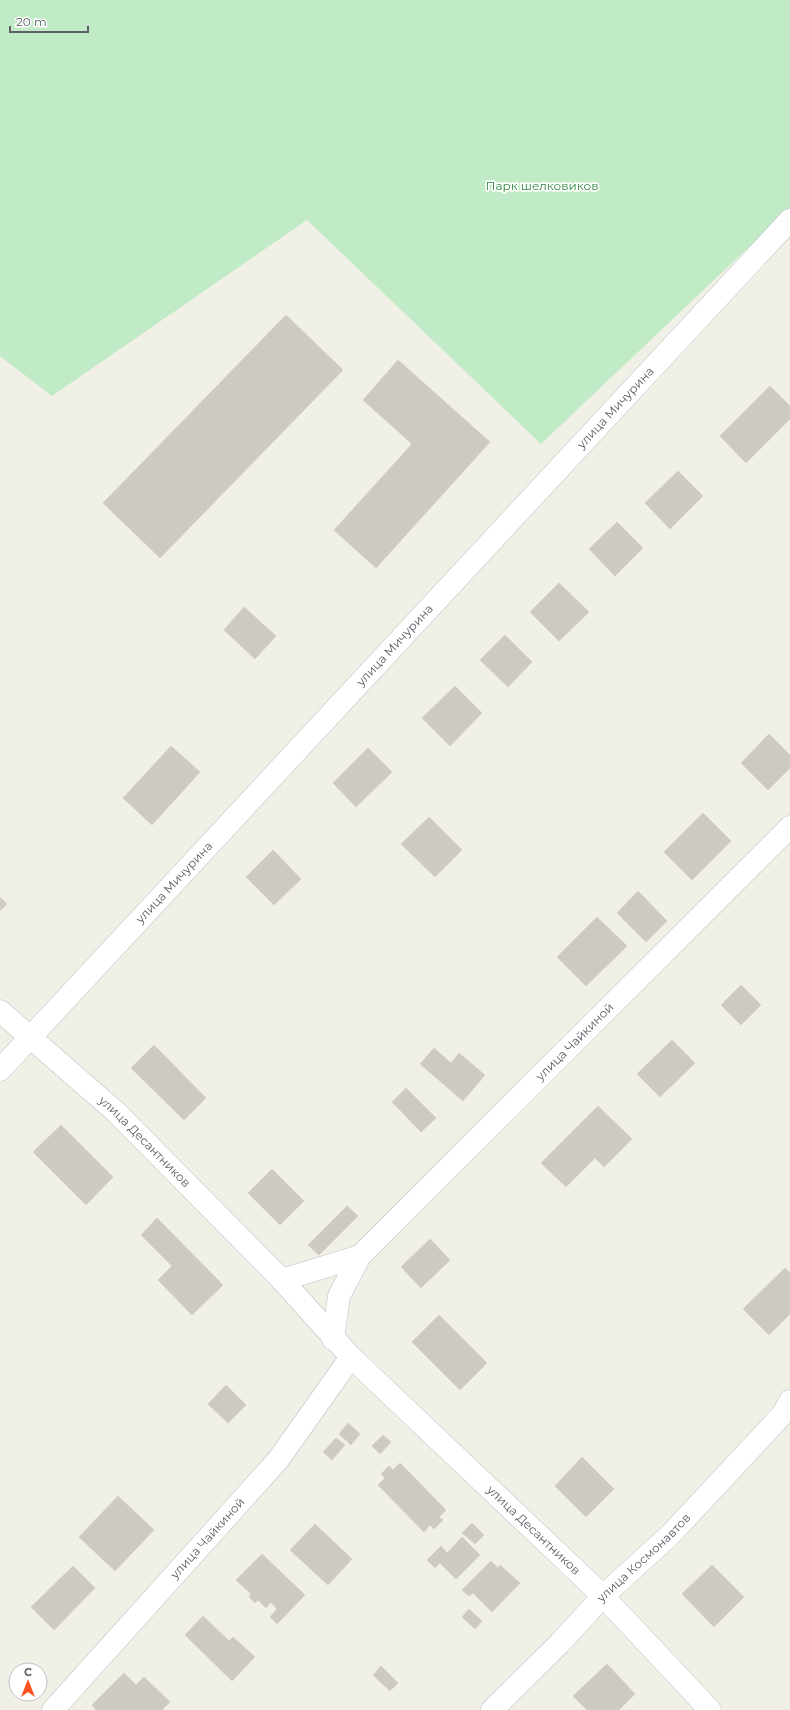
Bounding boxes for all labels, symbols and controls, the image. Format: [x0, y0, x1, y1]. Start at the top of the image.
scale bar [10, 8, 88, 34]
text: 20 m [16, 14, 47, 29]
park label: Парк шелковиков [486, 178, 598, 193]
street label: улица Мичурина [573, 364, 657, 452]
street label: улица Мичурина [352, 601, 436, 689]
street label: улица Мичурина [132, 838, 215, 927]
street label: улица Чайкиной [532, 999, 616, 1084]
street label: улица Десантников [95, 1092, 194, 1190]
street label: улица Десантников [483, 1481, 584, 1578]
street label: улица Чайкиной [166, 1494, 247, 1582]
street label: улица Космонавтов [593, 1510, 693, 1606]
north arrow [8, 1662, 48, 1702]
text: С [24, 1665, 32, 1679]

